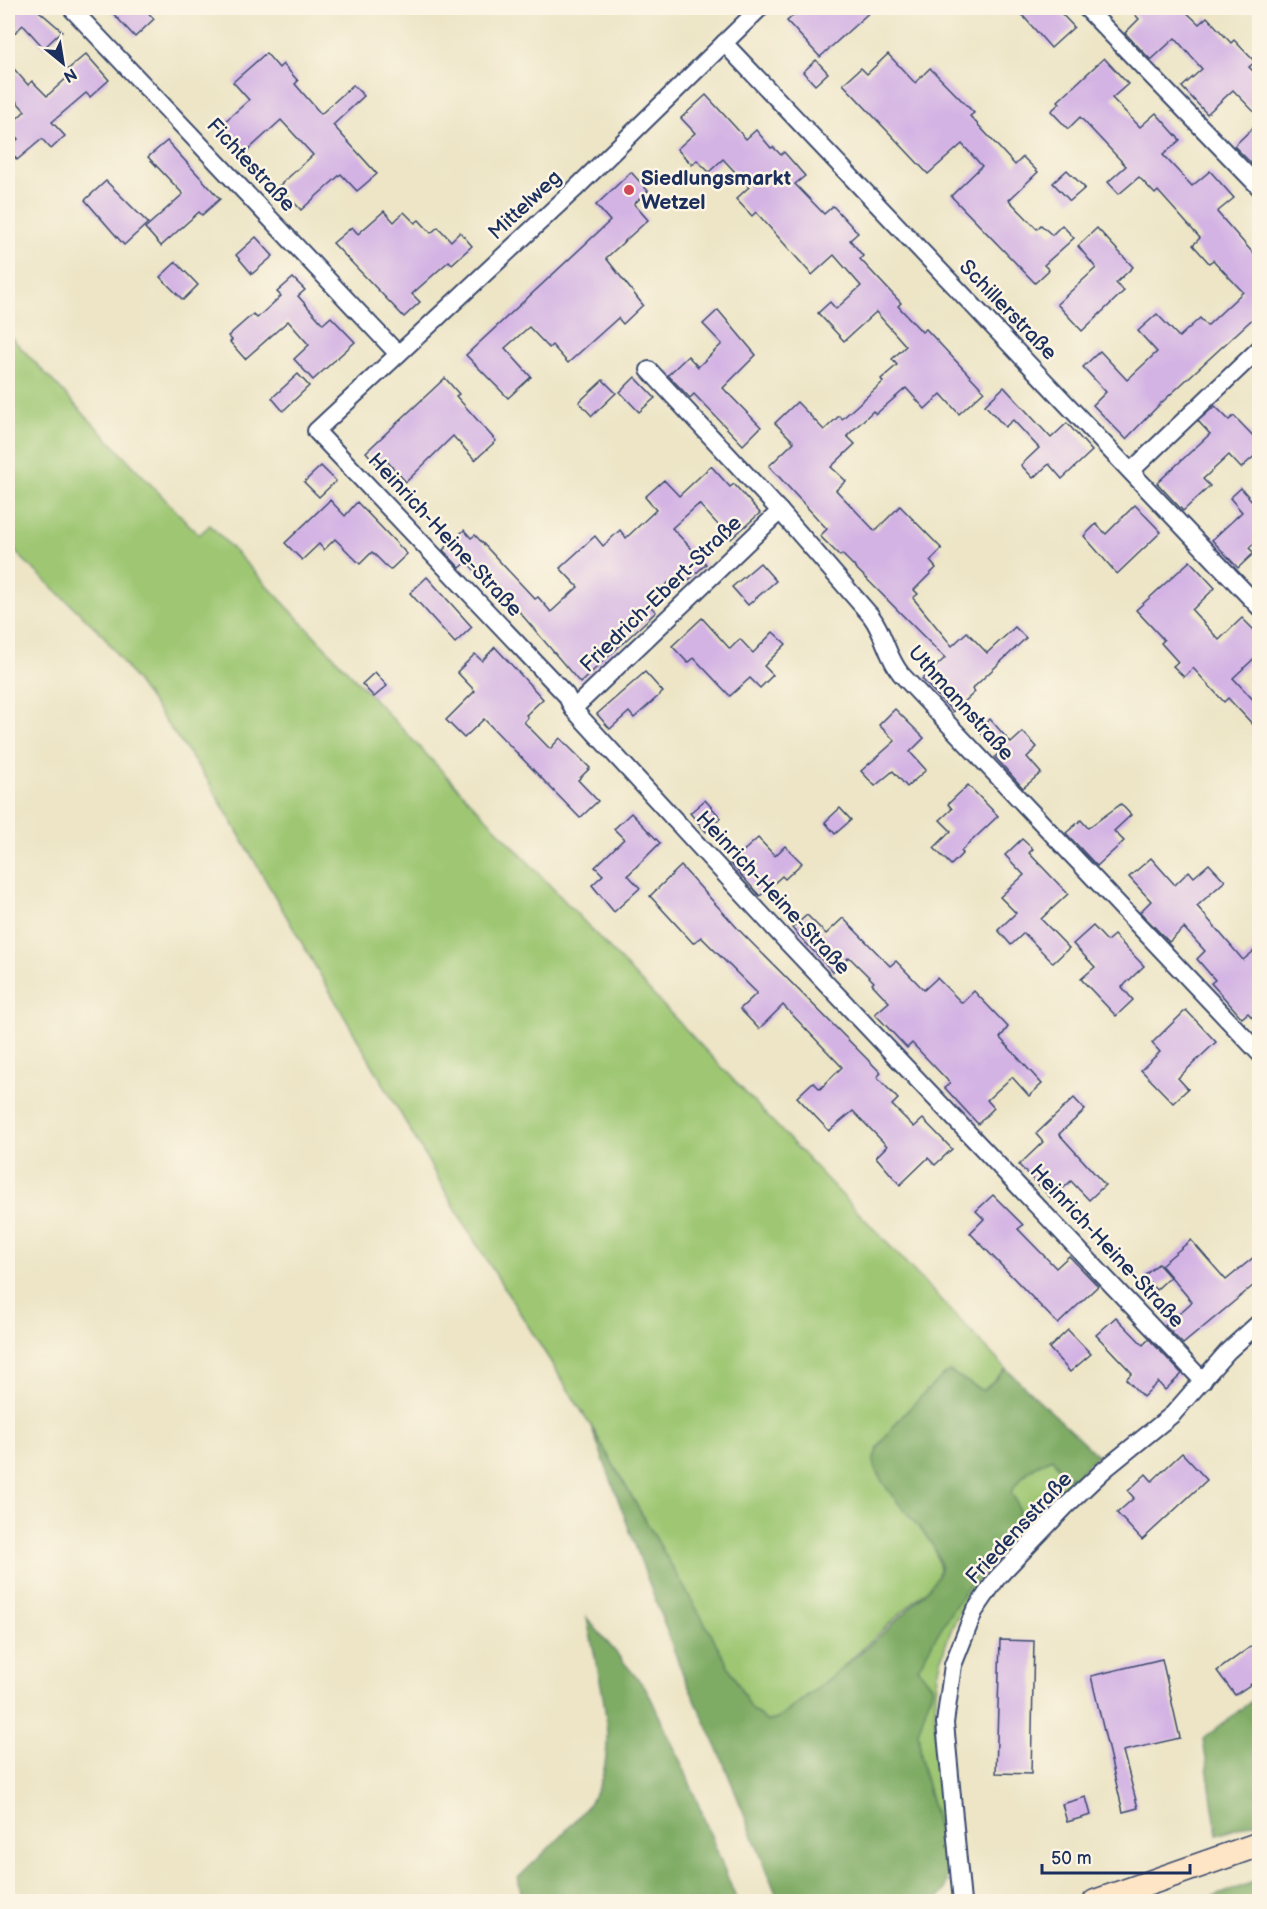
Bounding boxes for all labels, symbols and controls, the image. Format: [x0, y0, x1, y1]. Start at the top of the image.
north arrow [33, 33, 93, 93]
text: N [60, 63, 80, 86]
street label: Fichtestraße [201, 113, 301, 217]
street label: Mittelweg [483, 165, 567, 245]
place label: Siedlungsmarkt Wetzel [641, 166, 791, 215]
marker: Siedlungsmarkt Wetzel [622, 183, 636, 197]
street label: Schillerstraße [954, 255, 1062, 365]
street label: Heinrich-Heine-Straße [363, 448, 527, 622]
street label: Friedrich-Ebert-Straße [575, 510, 747, 678]
street label: Uthmannstraße [903, 640, 1019, 766]
street label: Heinrich-Heine-Straße [691, 806, 855, 980]
street label: Heinrich-Heine-Straße [1025, 1159, 1189, 1333]
street label: Friedensstraße [961, 1467, 1077, 1589]
scale bar [1042, 1837, 1190, 1875]
text: 50 m [1051, 1848, 1092, 1869]

